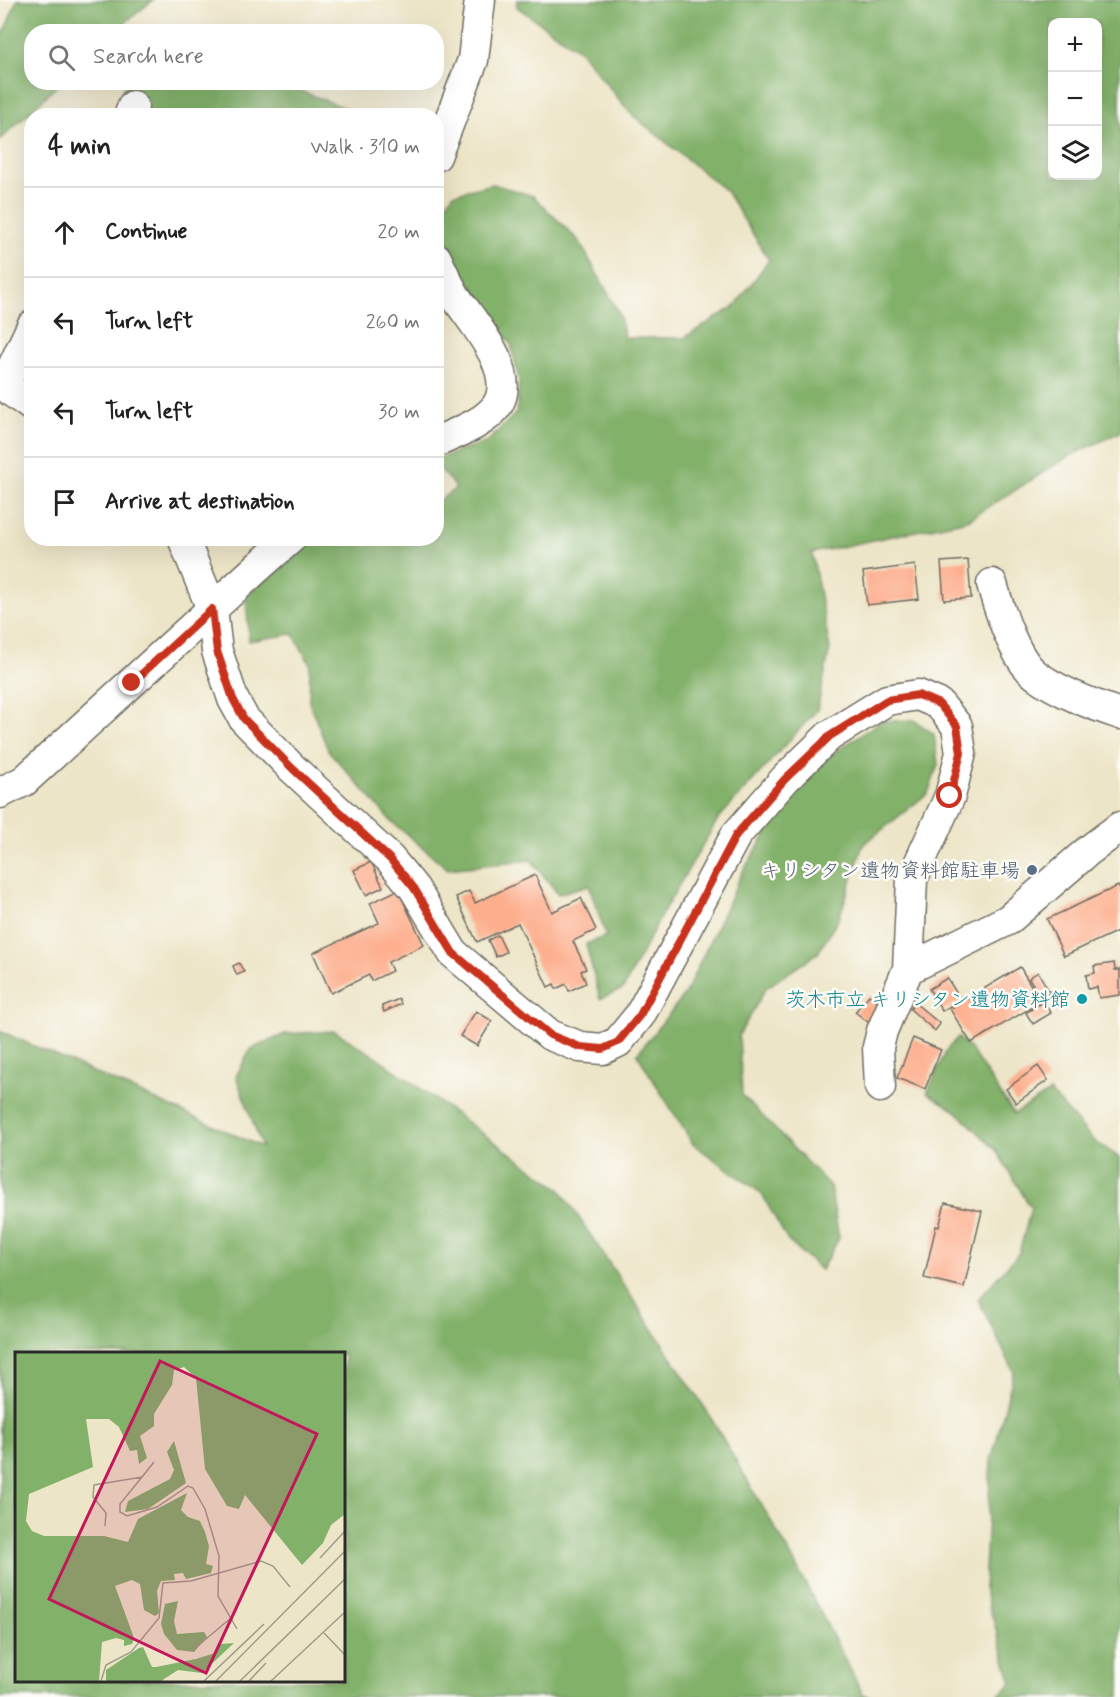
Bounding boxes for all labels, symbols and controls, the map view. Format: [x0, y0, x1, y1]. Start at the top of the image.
map controls [1048, 18, 1102, 180]
button: + [1048, 18, 1102, 72]
search box [24, 24, 444, 90]
icon: search [45, 41, 78, 74]
text: Search here [93, 43, 204, 71]
button: − [1048, 72, 1102, 126]
button: layers [1048, 126, 1102, 180]
text: 4 min [48, 130, 111, 164]
text: Walk · 310 m [310, 134, 420, 161]
icon: ahead [48, 216, 81, 249]
text: Continue [105, 218, 187, 246]
text: 20 m [377, 219, 420, 246]
icon: left [48, 306, 81, 339]
text: Turn left [105, 308, 193, 336]
text: 260 m [366, 309, 420, 336]
icon: left [48, 396, 81, 429]
text: Turn left [105, 398, 193, 426]
text: 30 m [378, 399, 420, 426]
icon: arrive [48, 486, 81, 519]
text: Arrive at destination [105, 488, 295, 516]
route end [118, 669, 144, 695]
route start [936, 782, 962, 808]
place label: キリシタン遺物資料館駐車場 [761, 858, 1020, 885]
marker: キリシタン遺物資料館駐車場 [1025, 863, 1039, 877]
place label: 茨木市立 キリシタン遺物資料館 [785, 987, 1070, 1014]
marker: 茨木市立 キリシタン遺物資料館 [1075, 992, 1089, 1006]
inset map [15, 1352, 345, 1682]

